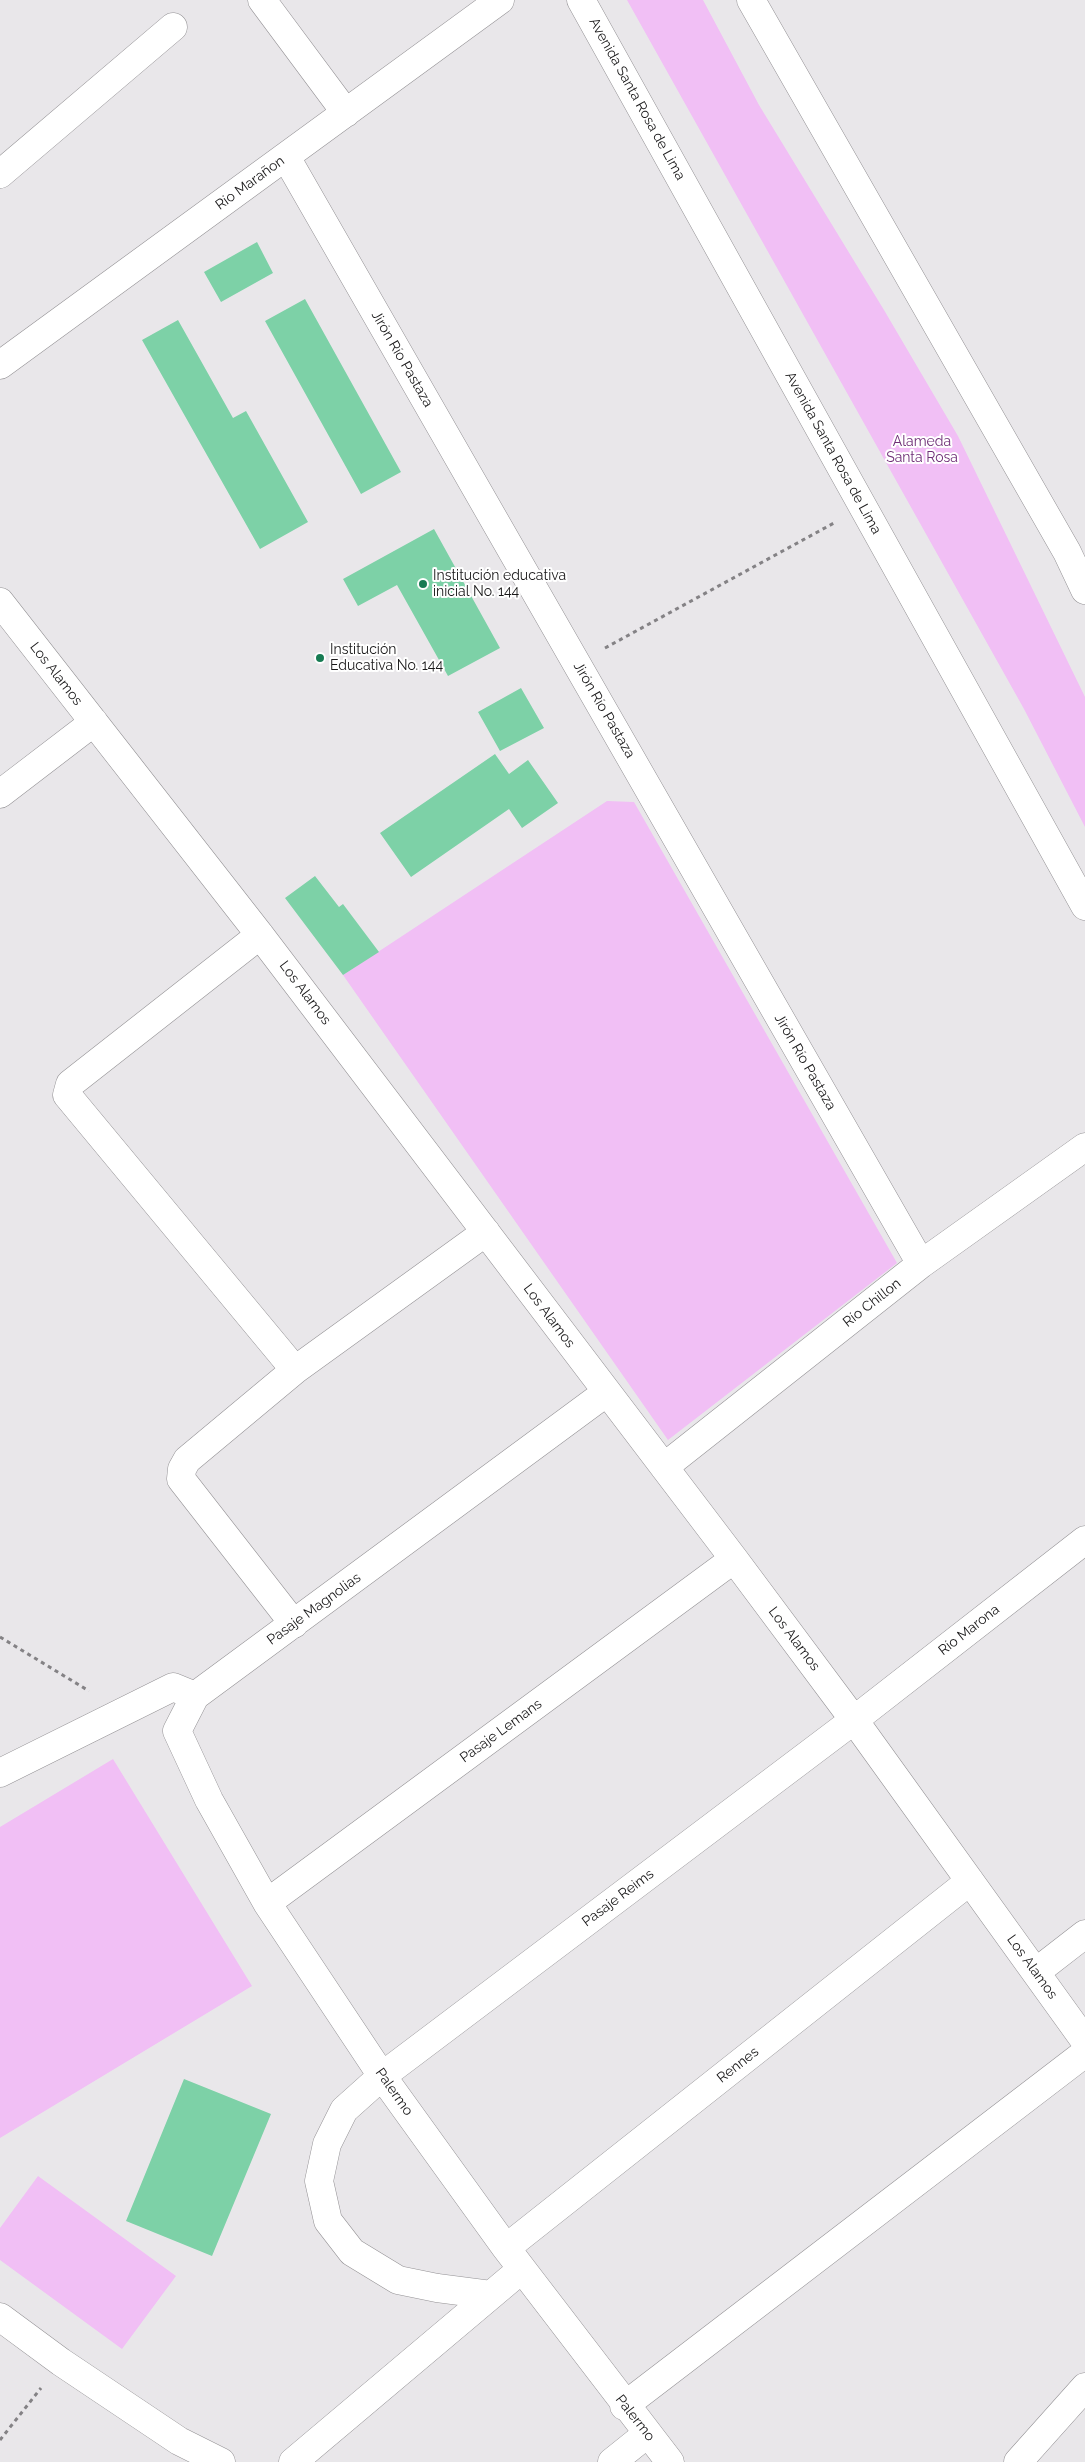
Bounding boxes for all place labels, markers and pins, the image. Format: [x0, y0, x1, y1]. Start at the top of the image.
place label: Institución educativa inicial No. 144 [433, 568, 566, 600]
marker: Institución educativa inicial No. 144 [417, 578, 429, 590]
place label: Institución Educativa No. 144 [330, 642, 443, 674]
marker: Institución Educativa No. 144 [314, 652, 326, 664]

